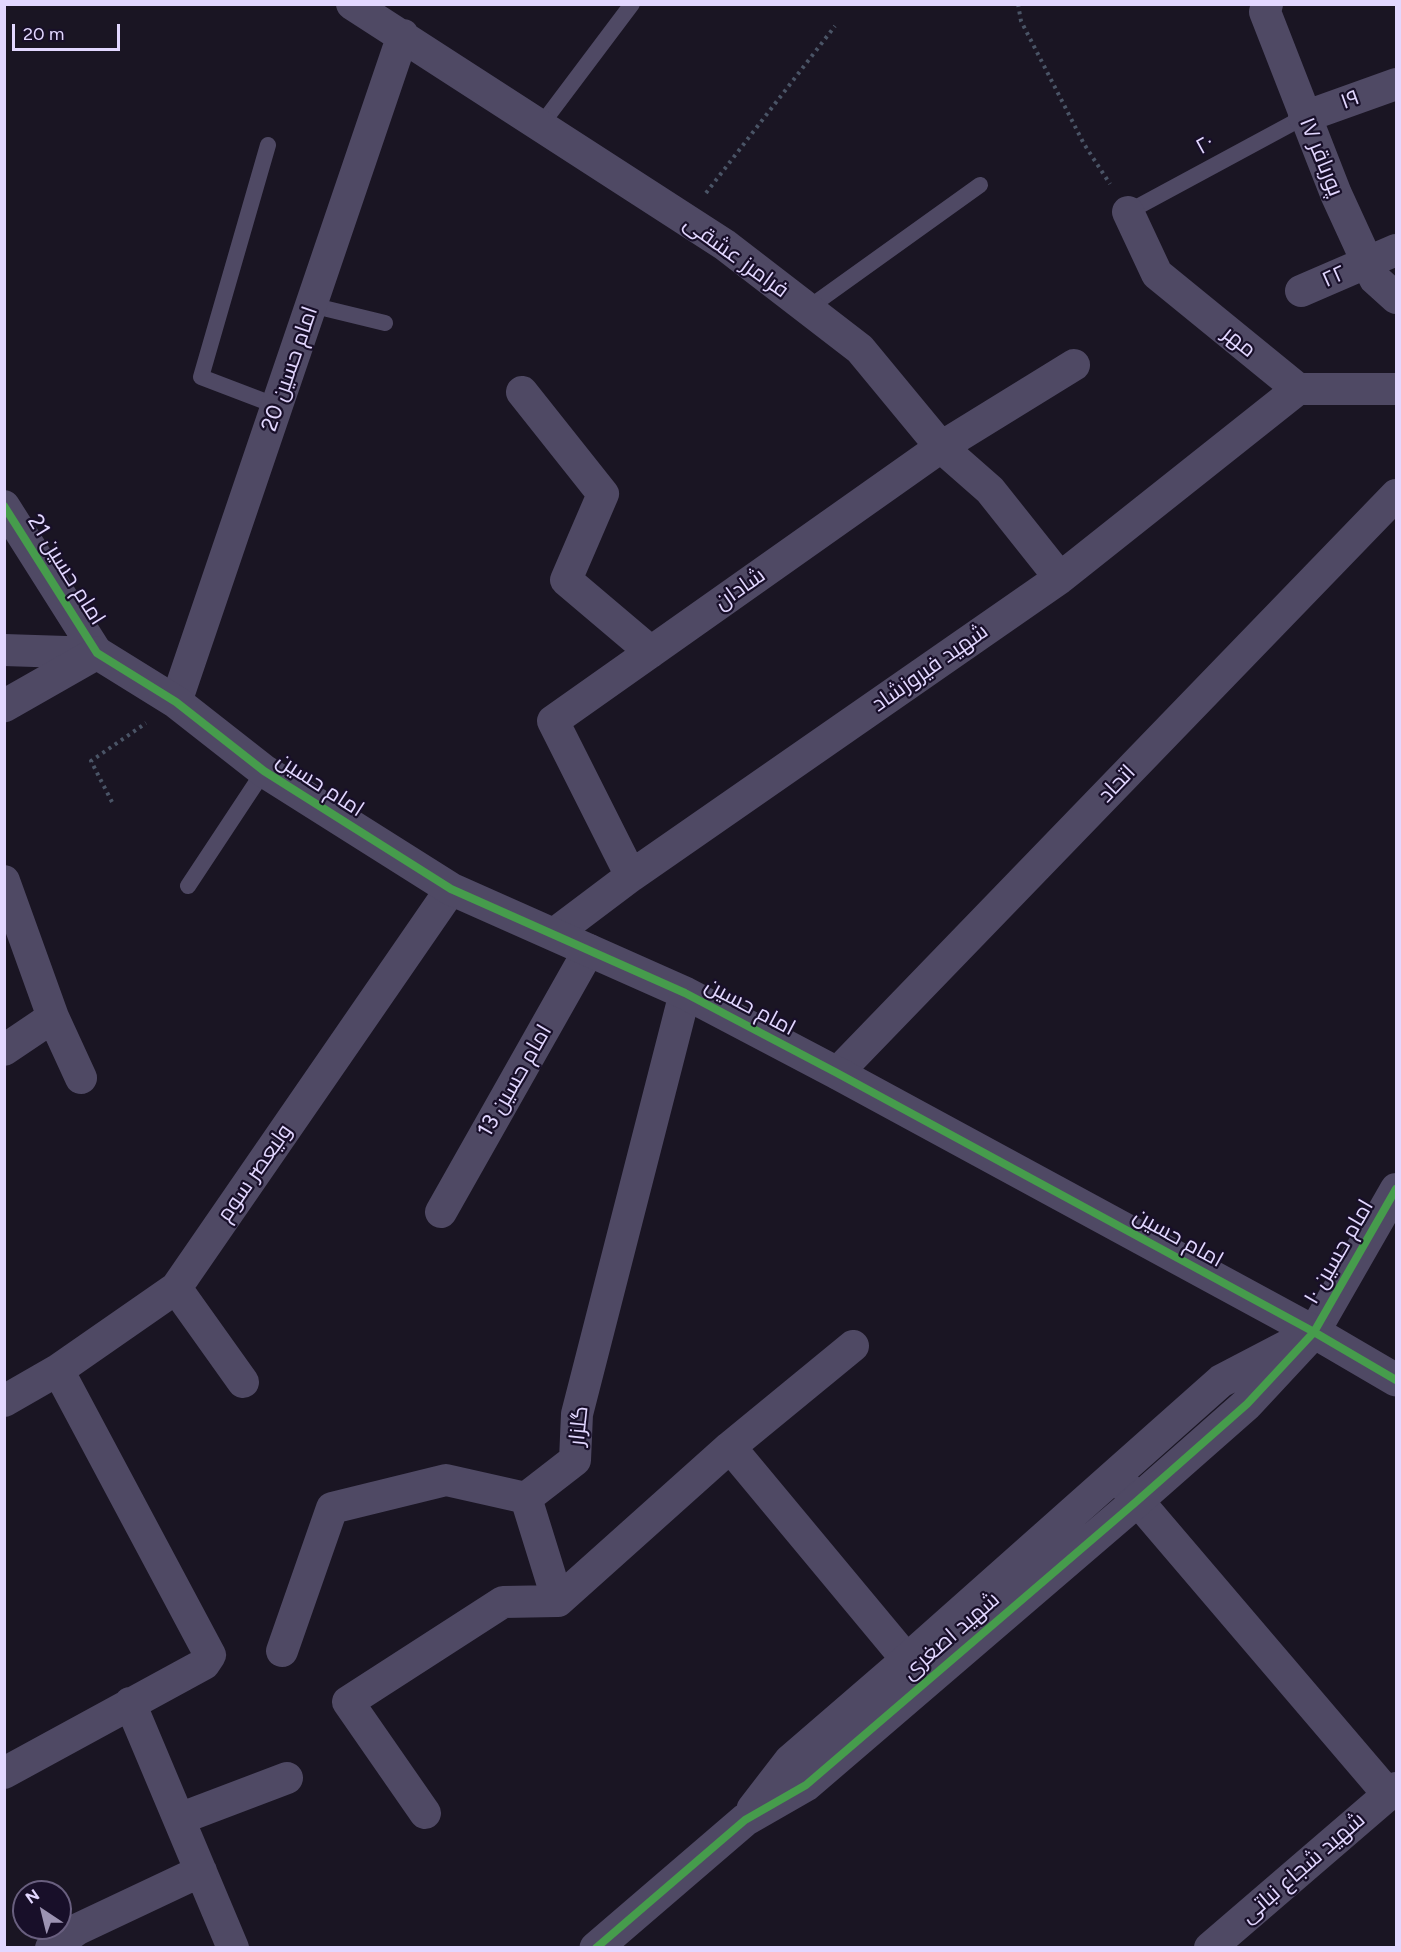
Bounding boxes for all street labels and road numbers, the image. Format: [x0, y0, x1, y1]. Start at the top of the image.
street label: ۱۹ [1337, 84, 1363, 116]
street label: پورباقر ۱۷ [1293, 114, 1349, 200]
street label: ۲۰ [1191, 129, 1219, 161]
street label: فرامرز عشقی [678, 210, 794, 304]
street label: ۲۲ [1318, 260, 1350, 294]
street label: امام حسین 20 [256, 303, 324, 435]
street label: مهر [1217, 321, 1261, 363]
street label: امام حسین 21 [22, 510, 110, 630]
street label: شادان [710, 562, 770, 616]
street label: شهید فیروزشاد [867, 618, 993, 718]
street label: امام حسین [271, 747, 369, 823]
street label: اتحاد [1093, 760, 1141, 808]
street label: امام حسین [700, 972, 800, 1042]
street label: امام حسین 13 [472, 1020, 558, 1142]
street label: ولیعصر سوم [212, 1119, 298, 1227]
street label: امام حسین ۱۰ [1298, 1195, 1380, 1309]
street label: امام حسین [1128, 1203, 1228, 1273]
street label: گلزار [564, 1405, 594, 1447]
street label: شهید اصغری [897, 1586, 1005, 1686]
street label: شهید شجاع نباتی [1235, 1807, 1371, 1929]

